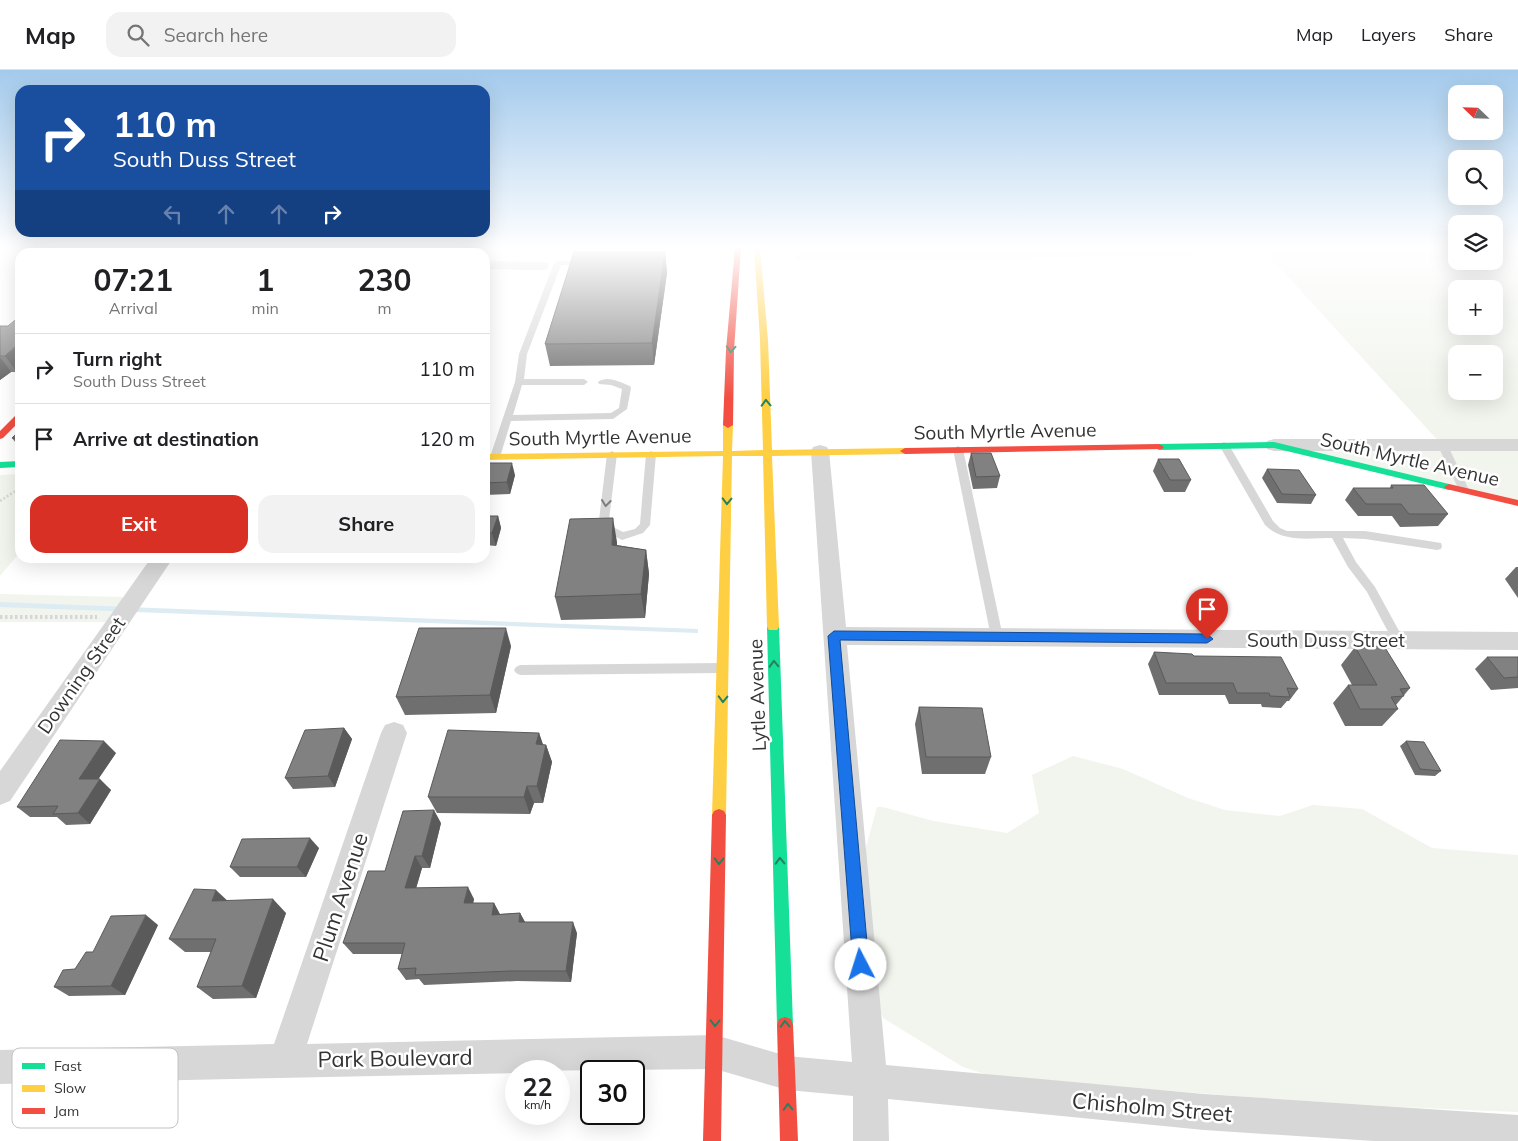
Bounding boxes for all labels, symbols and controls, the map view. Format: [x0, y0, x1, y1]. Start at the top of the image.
search box [106, 12, 456, 57]
text: Map [25, 20, 76, 50]
icon: search [124, 21, 152, 49]
text: Search here [164, 23, 268, 47]
text: Map [1296, 23, 1333, 46]
text: Layers [1361, 23, 1416, 46]
text: Share [1444, 23, 1493, 46]
north arrow [1448, 85, 1502, 140]
map controls [1448, 85, 1503, 400]
text: 110 m [113, 102, 217, 146]
icon: right [30, 105, 95, 170]
text: South Duss Street [113, 145, 296, 173]
button: search [1448, 150, 1503, 205]
icon: left [159, 200, 187, 228]
icon: ahead [212, 200, 240, 228]
icon: ahead [265, 200, 293, 228]
icon: right [318, 200, 346, 228]
button: layers [1448, 215, 1503, 270]
text: 07:21 [94, 261, 173, 299]
text: 1 [256, 261, 274, 299]
text: 230 [357, 261, 411, 299]
button: + [1448, 280, 1503, 335]
text: Arrival [109, 298, 158, 318]
text: min [252, 298, 279, 318]
text: m [377, 298, 391, 318]
one-way arrow [725, 345, 736, 353]
button: − [1448, 345, 1503, 400]
text: Turn right [73, 347, 162, 371]
icon: right [30, 355, 58, 383]
text: 110 m [419, 357, 475, 381]
text: South Duss Street [73, 371, 206, 391]
one-way arrow [761, 399, 771, 406]
street label: South Myrtle Avenue [913, 417, 1097, 445]
street label: South Myrtle Avenue [508, 423, 692, 451]
icon: arrive [30, 425, 58, 453]
text: Arrive at destination [73, 427, 259, 451]
text: 120 m [419, 427, 475, 451]
street label: South Myrtle Avenue [1318, 427, 1502, 491]
button: Exit [30, 495, 248, 553]
button: Share [258, 495, 475, 553]
one-way arrow [722, 498, 732, 505]
one-way arrow [601, 499, 612, 507]
pin [1186, 588, 1228, 639]
icon: arrive [1193, 595, 1221, 623]
street label: Downing Street [32, 612, 130, 738]
street label: South Duss Street [1247, 628, 1405, 652]
street label: Lytle Avenue [743, 638, 771, 752]
one-way arrow [769, 660, 779, 668]
one-way arrow [717, 695, 728, 703]
street label: Plum Avenue [306, 829, 374, 965]
one-way arrow [775, 857, 785, 865]
one-way arrow [714, 858, 724, 865]
position arrow [834, 938, 886, 990]
one-way arrow [710, 1020, 720, 1028]
one-way arrow [780, 1020, 790, 1028]
street label: Park Boulevard [317, 1043, 473, 1073]
legend [12, 1048, 178, 1128]
text: Fast [54, 1057, 82, 1075]
speed limit sign: 30 [580, 1060, 645, 1125]
text: 22 [522, 1071, 553, 1102]
text: Slow [54, 1079, 86, 1097]
street label: Chisholm Street [1071, 1086, 1234, 1128]
text: km/h [524, 1097, 551, 1112]
text: Jam [54, 1102, 79, 1120]
one-way arrow [783, 1103, 793, 1110]

